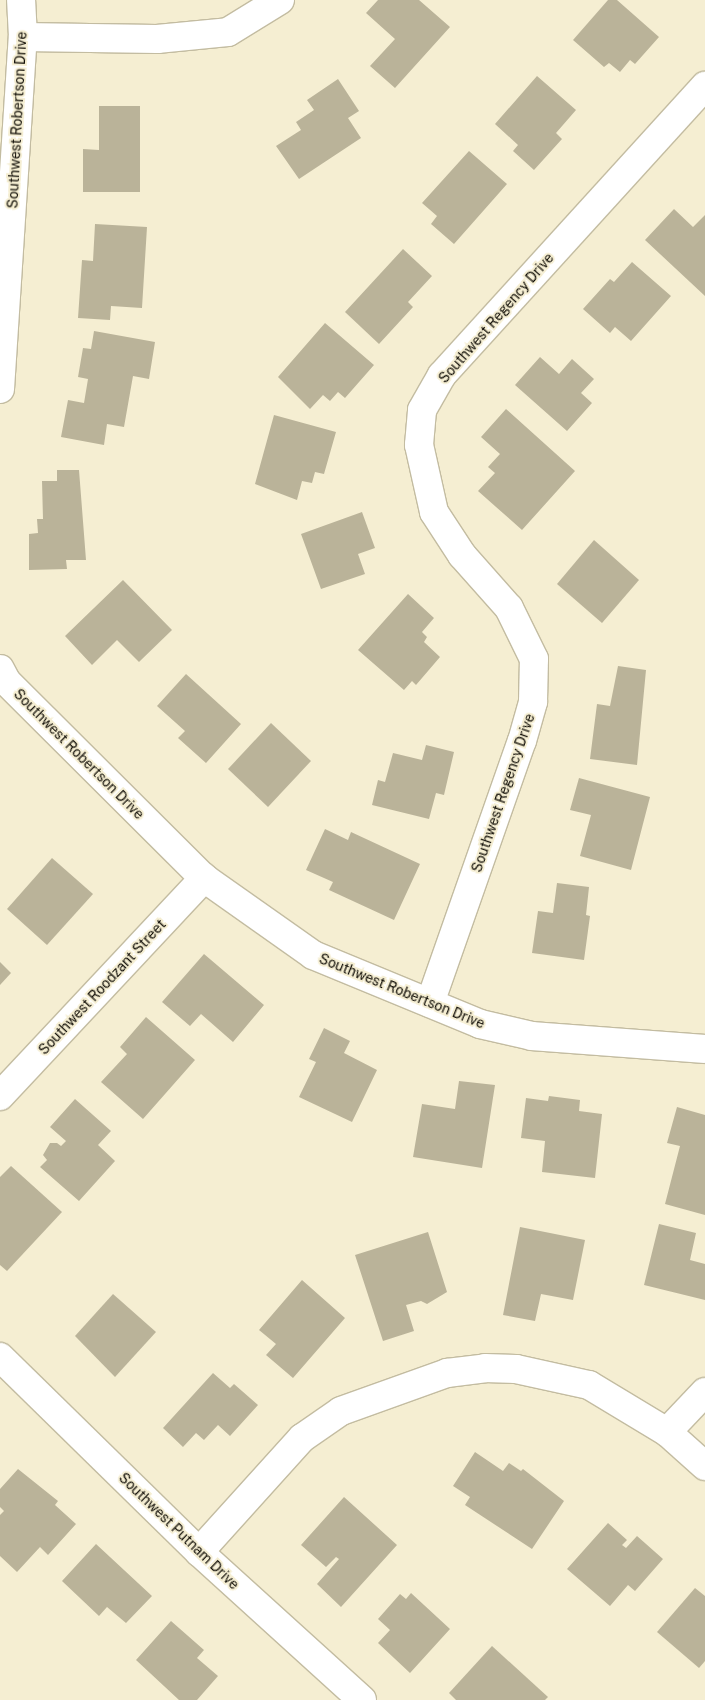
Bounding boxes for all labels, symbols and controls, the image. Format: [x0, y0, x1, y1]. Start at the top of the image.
street label: Southwest Robertson Drive [4, 31, 30, 209]
street label: Southwest Regency Drive [435, 250, 557, 386]
street label: Southwest Robertson Drive [10, 685, 148, 823]
street label: Southwest Regency Drive [468, 711, 538, 875]
street label: Southwest Roodzant Street [35, 916, 169, 1058]
street label: Southwest Robertson Drive [317, 950, 487, 1032]
street label: Southwest Putnam Drive [115, 1469, 243, 1593]

